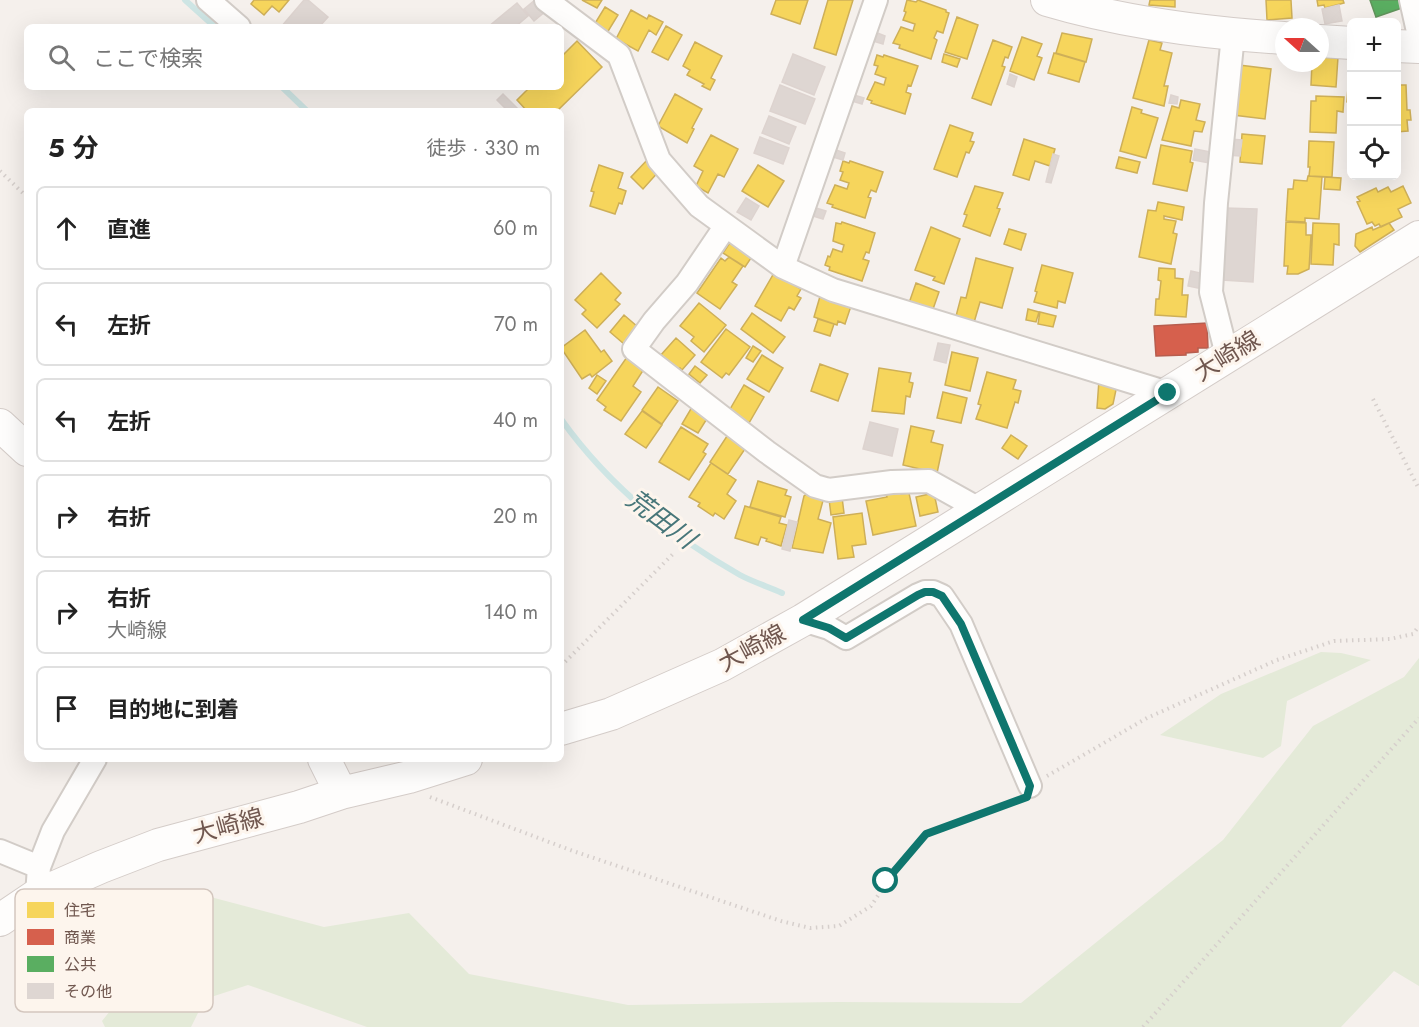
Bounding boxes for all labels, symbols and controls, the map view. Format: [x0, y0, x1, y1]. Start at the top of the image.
north arrow [1275, 18, 1329, 72]
map controls [1347, 18, 1401, 180]
button: + [1347, 18, 1401, 72]
search box [24, 24, 564, 90]
icon: search [45, 41, 78, 74]
text: ここで検索 [93, 42, 203, 74]
button: − [1347, 72, 1401, 126]
button: locate [1347, 126, 1401, 180]
text: 5 分 [48, 129, 99, 167]
text: 徒歩 · 330 m [427, 134, 540, 163]
icon: ahead [50, 212, 83, 245]
text: 直進 [107, 213, 151, 245]
text: 60 m [493, 214, 538, 243]
icon: left [50, 308, 83, 341]
text: 左折 [107, 309, 151, 341]
text: 70 m [494, 310, 538, 339]
street label: 大崎線 [1187, 322, 1267, 389]
route end [1154, 379, 1180, 405]
icon: left [50, 404, 83, 437]
text: 左折 [107, 405, 151, 437]
text: 40 m [493, 406, 538, 435]
water label: 荒田川 [618, 480, 706, 559]
icon: right [50, 500, 83, 533]
text: 右折 [107, 501, 151, 533]
text: 20 m [493, 502, 538, 531]
text: 右折 [107, 582, 151, 614]
icon: right [50, 596, 83, 629]
text: 140 m [484, 598, 538, 627]
street label: 大崎線 [712, 615, 792, 680]
text: 大崎線 [107, 616, 167, 645]
icon: arrive [50, 692, 83, 725]
text: 目的地に到着 [107, 693, 239, 725]
street label: 大崎線 [189, 799, 267, 852]
route start [872, 867, 898, 893]
legend [15, 889, 213, 1012]
text: 住宅 [64, 899, 96, 922]
text: 商業 [64, 926, 96, 949]
text: 公共 [64, 953, 96, 976]
text: その他 [64, 980, 112, 1003]

